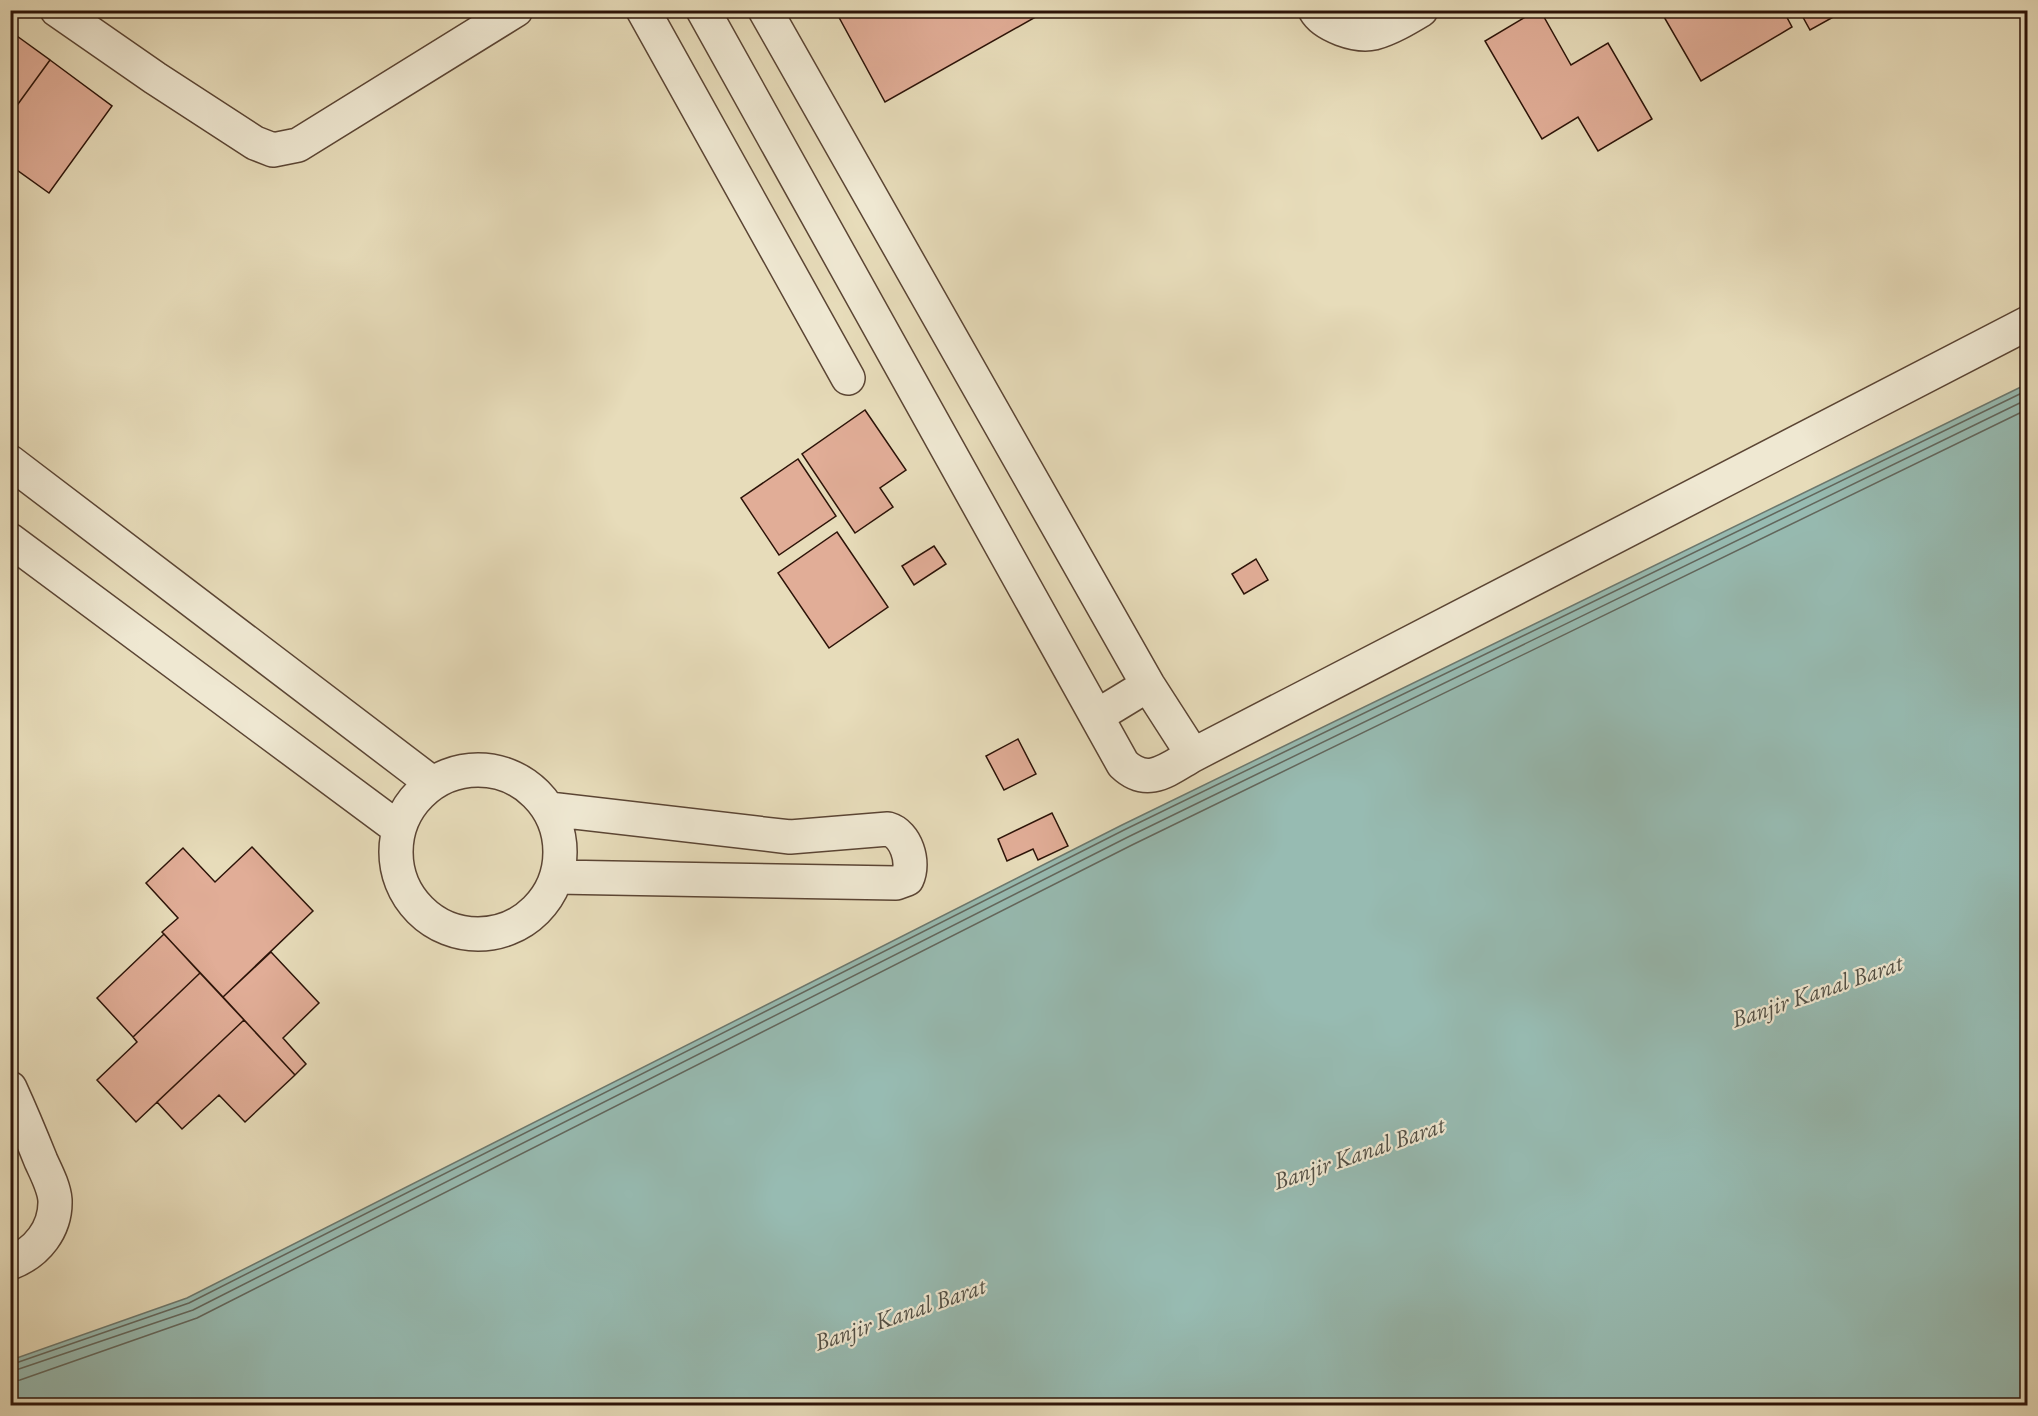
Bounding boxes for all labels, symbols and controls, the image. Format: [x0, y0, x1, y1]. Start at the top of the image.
water label: Banjir Kanal Barat [1726, 946, 1908, 1035]
water label: Banjir Kanal Barat [1268, 1108, 1450, 1197]
water label: Banjir Kanal Barat [809, 1269, 991, 1358]

